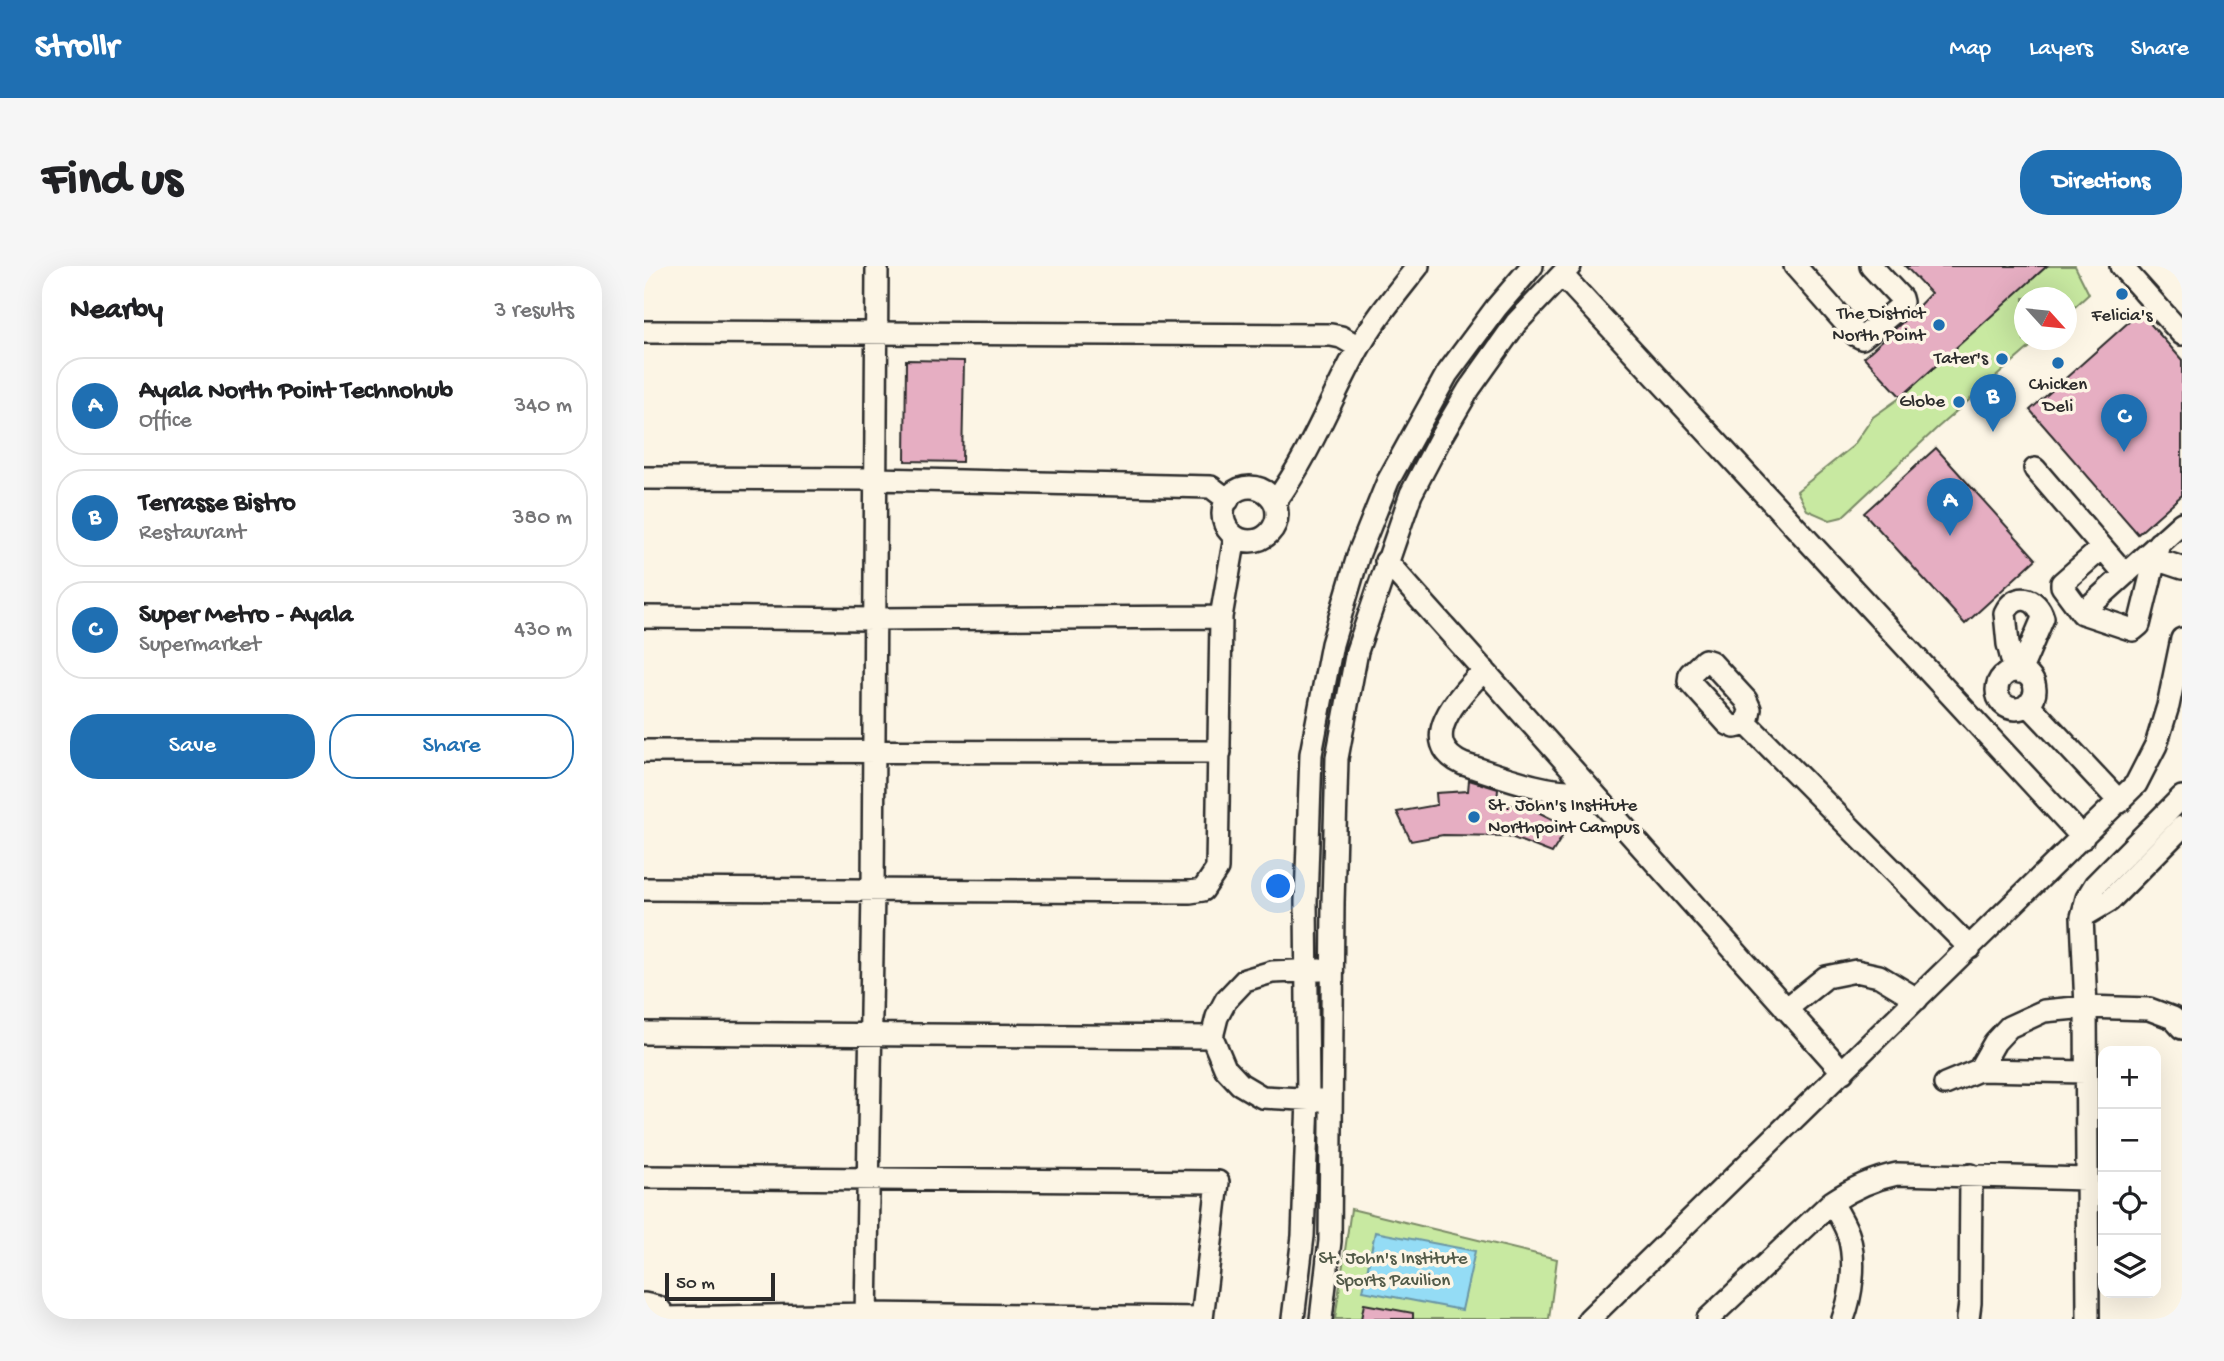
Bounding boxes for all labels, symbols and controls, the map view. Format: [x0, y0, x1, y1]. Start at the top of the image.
text: Strollr [35, 30, 119, 68]
text: Map [1949, 35, 1991, 64]
text: Layers [2029, 35, 2093, 64]
text: Share [2131, 35, 2189, 64]
button: Directions [2020, 150, 2182, 215]
text: Find us [42, 153, 182, 211]
marker: Felicia's [2114, 286, 2130, 302]
north arrow [2014, 287, 2077, 350]
text: Nearby [70, 294, 163, 329]
text: 3 results [494, 298, 574, 325]
place label: The District North Point [1832, 303, 1927, 348]
place label: Felicia's [2091, 305, 2153, 328]
marker: The District North Point [1931, 317, 1947, 333]
place label: Tater's [1933, 348, 1989, 371]
marker: Tater's [1994, 351, 2010, 367]
marker: Chicken Deli [2050, 355, 2066, 371]
pin: B [1970, 374, 2016, 432]
place label: Chicken Deli [2029, 374, 2087, 419]
text: Ayala North Point Technohub [139, 377, 453, 408]
place label: Globe [1899, 391, 1945, 414]
text: A [88, 393, 102, 420]
text: 340 m [514, 393, 572, 420]
marker: Globe [1951, 394, 1967, 410]
pin: C [2101, 394, 2147, 452]
text: Office [139, 408, 192, 435]
pin: A [1927, 478, 1973, 536]
text: Terrasse Bistro [139, 489, 296, 520]
text: B [89, 505, 101, 532]
text: 380 m [513, 505, 572, 532]
text: Restaurant [139, 520, 246, 547]
text: Super Metro - Ayala [139, 601, 353, 632]
text: C [89, 617, 101, 644]
text: 430 m [514, 617, 572, 644]
text: Supermarket [139, 632, 261, 659]
button: Save [70, 714, 315, 779]
button: Share [329, 714, 574, 779]
place label: St. John's Institute Northpoint Campus [1488, 795, 1640, 840]
marker: St. John's Institute Northpoint Campus [1466, 809, 1482, 825]
your location [1261, 869, 1295, 903]
map controls [2098, 1046, 2161, 1298]
button: + [2098, 1046, 2161, 1109]
button: − [2098, 1109, 2161, 1172]
button: locate [2098, 1172, 2161, 1235]
button: layers [2098, 1235, 2161, 1298]
park label: St. John's Institute Sports Pavilion [1318, 1248, 1468, 1293]
scale bar [665, 1270, 775, 1302]
text: 50 m [676, 1273, 715, 1296]

